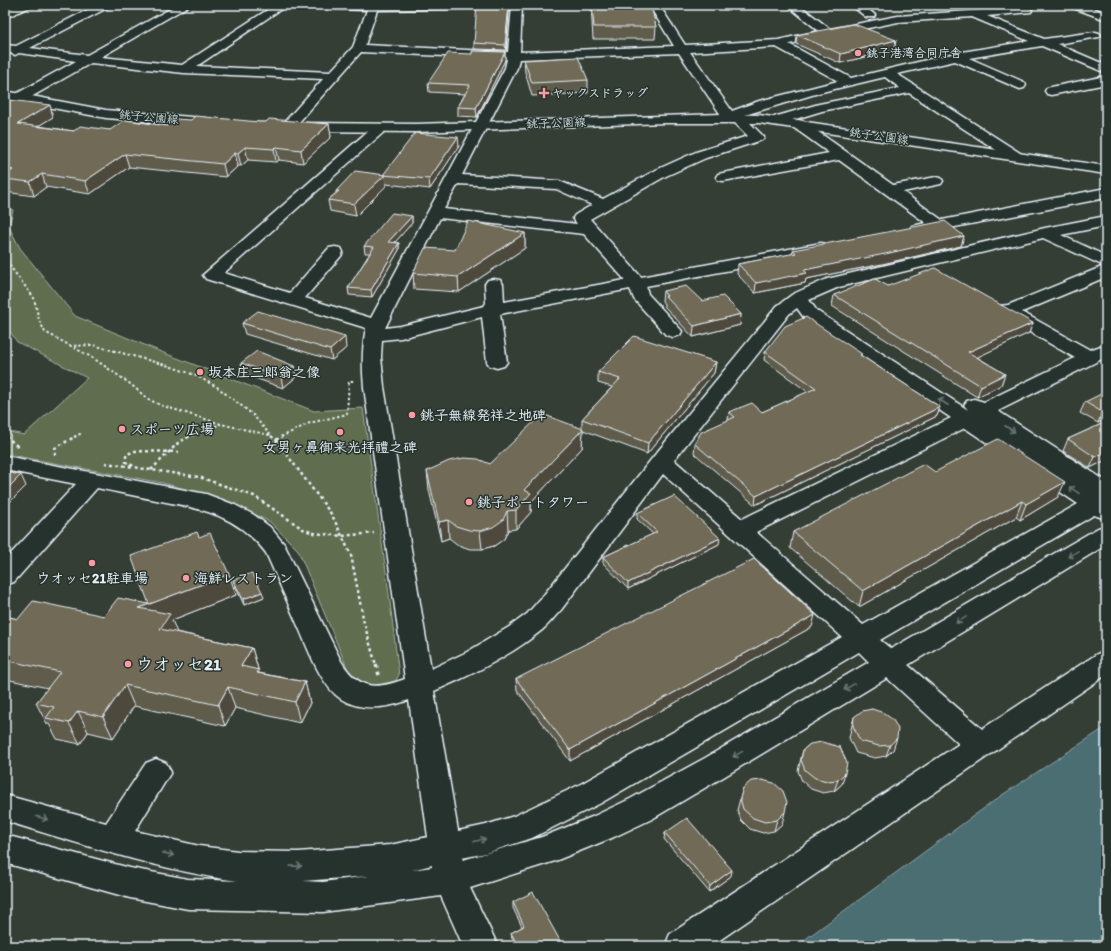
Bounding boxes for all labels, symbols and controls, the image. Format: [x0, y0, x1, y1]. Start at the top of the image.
place label: 銚子港湾合同庁舎 [866, 46, 962, 60]
marker: 銚子港湾合同庁舎 [853, 48, 863, 58]
place label: ヤックスドラッグ [552, 86, 648, 100]
marker: ヤックスドラッグ [539, 88, 549, 98]
street label: 銚子公園線 [118, 107, 180, 127]
street label: 銚子公園線 [526, 115, 586, 131]
street label: 銚子公園線 [848, 125, 910, 147]
place label: 坂本庄三郎翁之像 [208, 364, 320, 381]
marker: 坂本庄三郎翁之像 [195, 367, 205, 377]
one-way arrow [937, 398, 948, 406]
place label: 銚子無線発祥之地碑 [420, 407, 546, 424]
marker: 銚子無線発祥之地碑 [407, 410, 417, 420]
place label: スポーツ広場 [130, 421, 214, 438]
marker: スポーツ広場 [117, 424, 127, 434]
one-way arrow [1004, 425, 1016, 433]
marker: 女男ヶ鼻御来光拝禮之碑 [335, 427, 345, 437]
place label: 女男ヶ鼻御来光拝禮之碑 [263, 439, 417, 456]
one-way arrow [1069, 486, 1080, 494]
place label: 銚子ポートタワー [477, 494, 589, 511]
marker: 銚子ポートタワー [464, 497, 474, 507]
one-way arrow [1067, 550, 1079, 558]
marker: ウオッセ21駐車場 [87, 558, 97, 568]
place label: ウオッセ21駐車場 [36, 570, 148, 587]
place label: 海鮮レストラン [194, 570, 293, 587]
marker: 海鮮レストラン [181, 573, 191, 583]
one-way arrow [955, 617, 967, 625]
place label: ウオッセ21 [136, 654, 221, 674]
marker: ウオッセ21 [123, 659, 133, 669]
one-way arrow [844, 683, 855, 691]
one-way arrow [732, 750, 744, 758]
one-way arrow [36, 815, 49, 823]
one-way arrow [473, 836, 486, 843]
one-way arrow [161, 850, 174, 858]
one-way arrow [289, 862, 302, 870]

